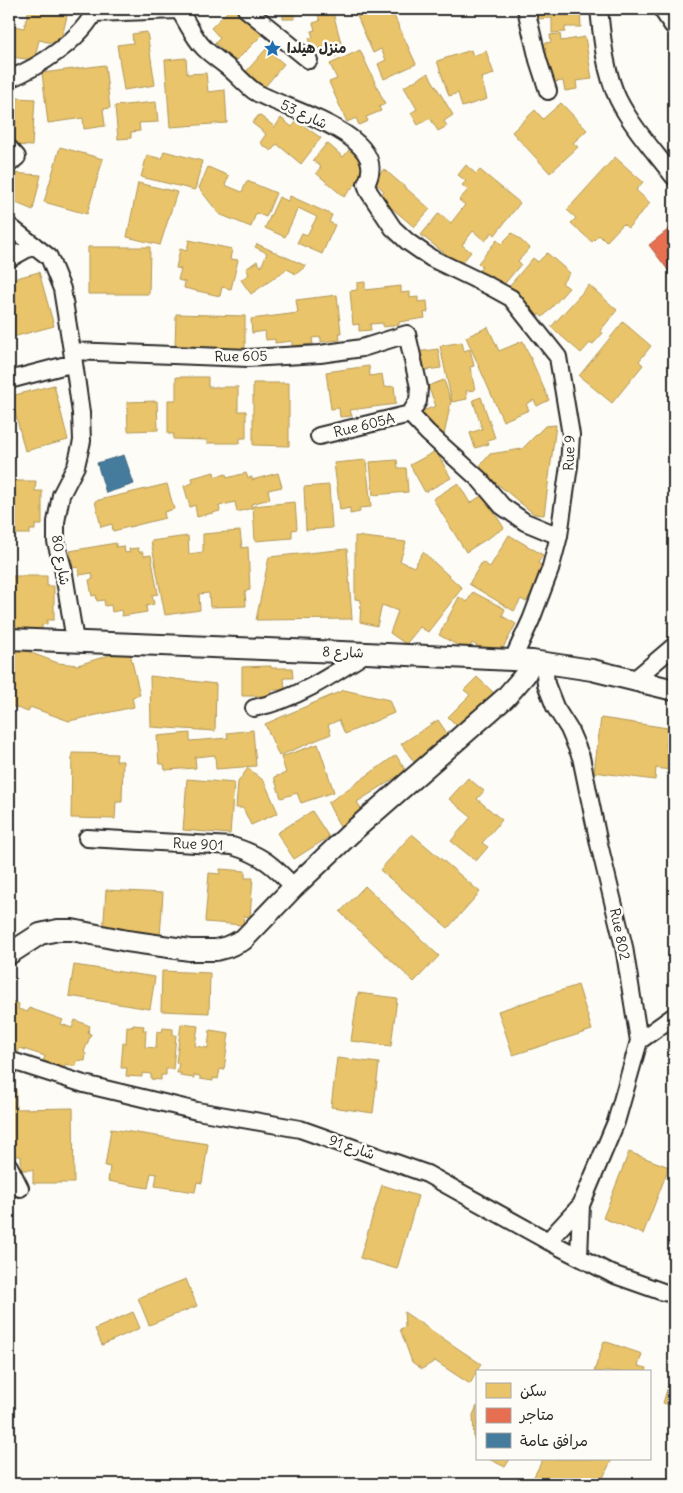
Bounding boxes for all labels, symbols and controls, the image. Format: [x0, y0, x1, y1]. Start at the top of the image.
place icon: منزل هيلدا [263, 38, 283, 58]
place label: منزل هيلدا [287, 39, 346, 57]
street label: شارع 53 [277, 95, 330, 134]
street label: Rue 605 [214, 347, 268, 365]
street label: Rue 605A [332, 409, 396, 441]
street label: Rue 9 [559, 435, 579, 471]
street label: شارع 80 [47, 533, 74, 587]
street label: شارع 8 [322, 642, 364, 663]
street label: Rue 901 [172, 834, 224, 854]
street label: Rue 802 [606, 906, 634, 962]
street label: شارع 91 [326, 1131, 377, 1164]
legend [476, 1370, 650, 1460]
text: سكن [520, 1381, 547, 1400]
text: متاجر [518, 1405, 554, 1424]
text: مرافق عامة [520, 1431, 588, 1450]

